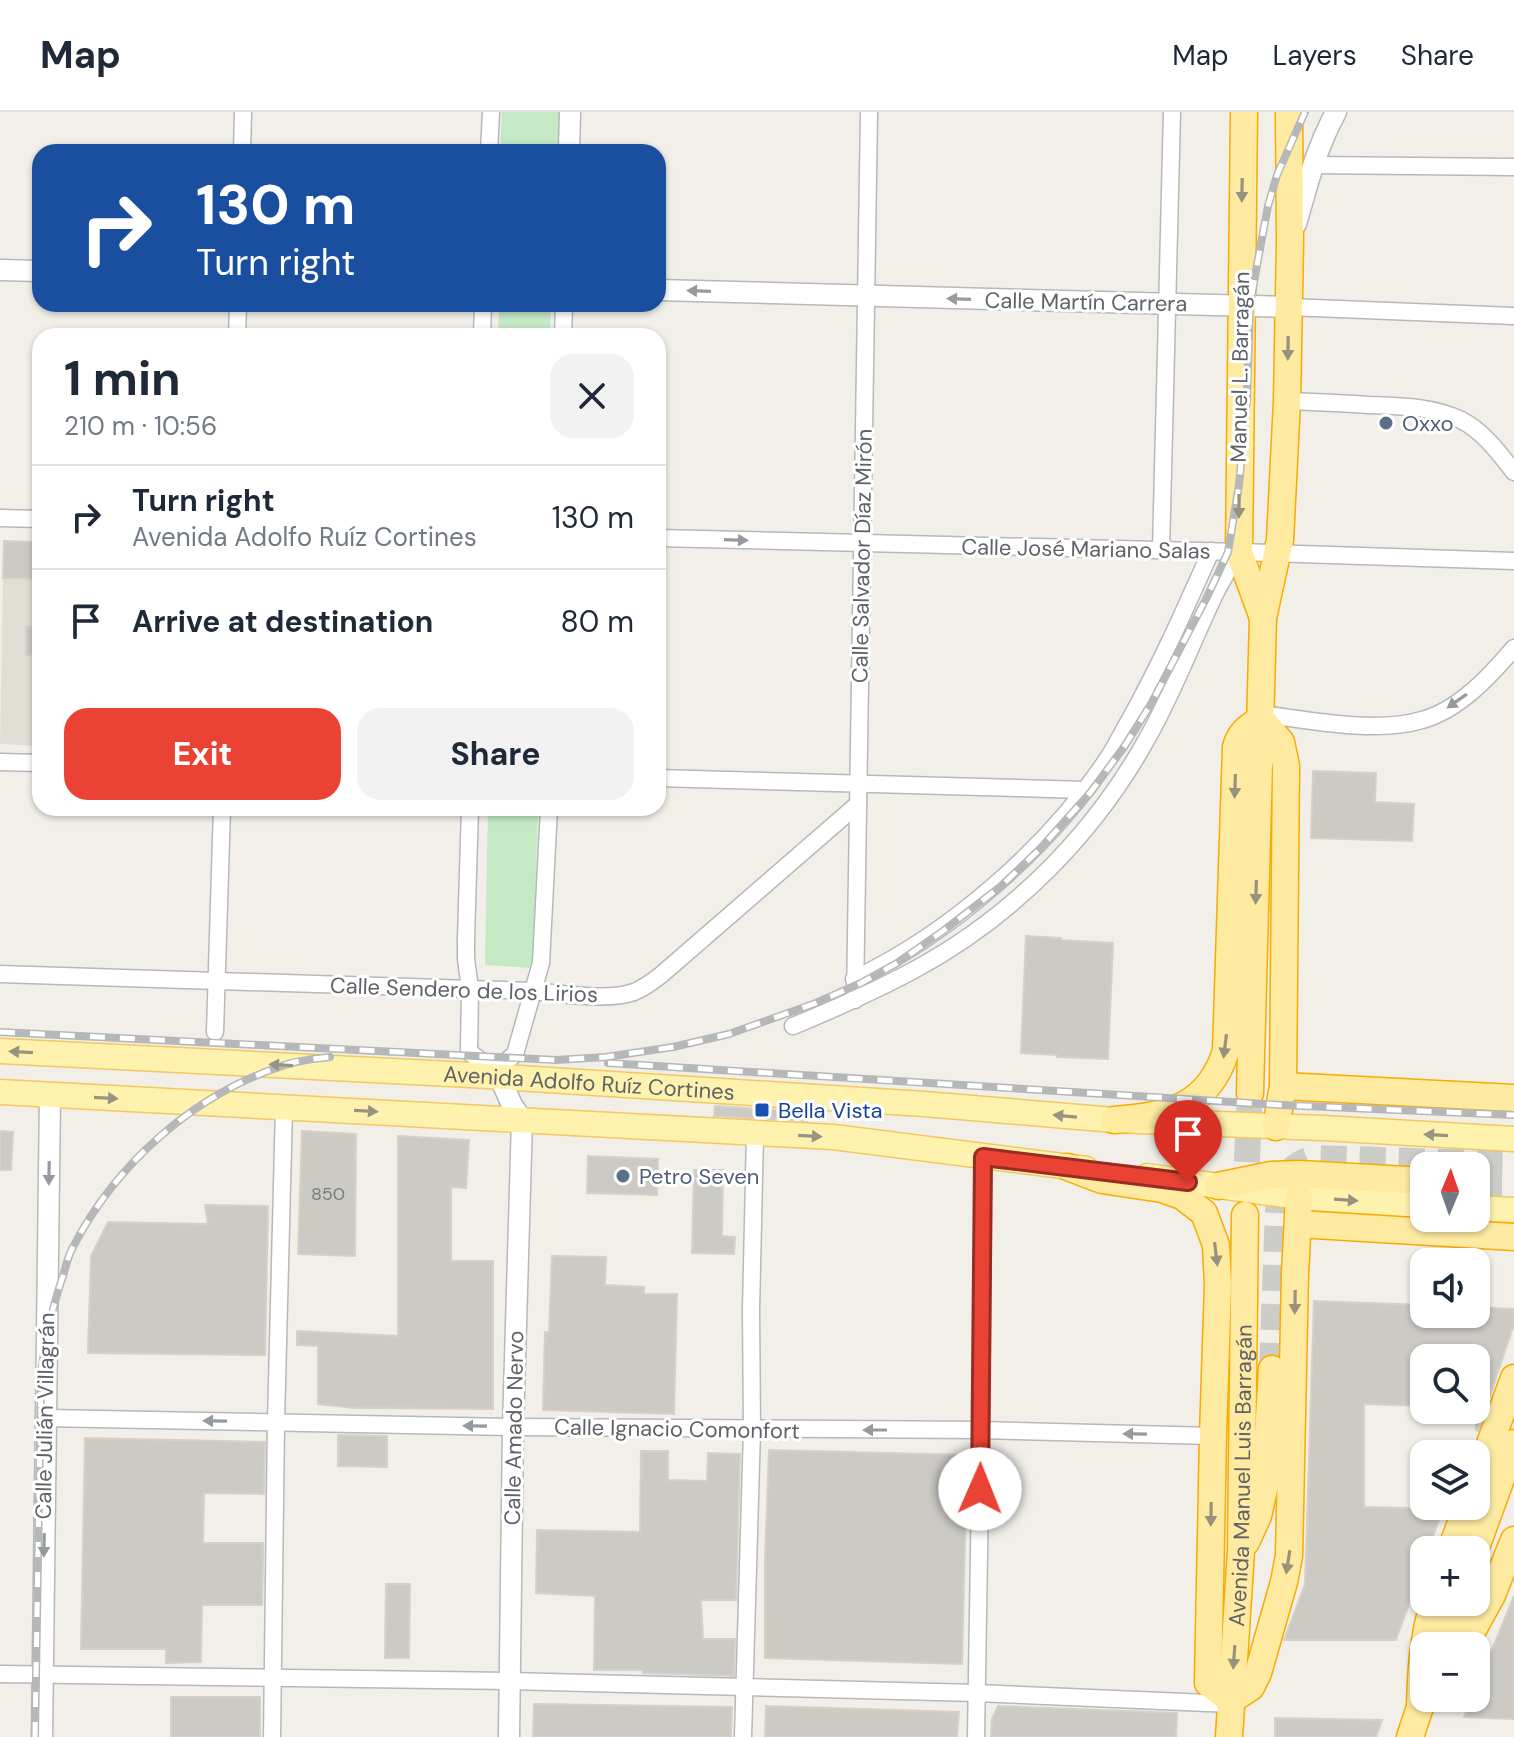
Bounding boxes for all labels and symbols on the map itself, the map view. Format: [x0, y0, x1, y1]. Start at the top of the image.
one-way arrow [1236, 178, 1248, 203]
street label: Manuel L. Barragán [1224, 271, 1256, 463]
one-way arrow [686, 285, 711, 297]
street label: Calle Martín Carrera [984, 286, 1188, 318]
one-way arrow [946, 293, 971, 306]
one-way arrow [1282, 336, 1294, 361]
place label: Oxxo [1402, 409, 1453, 438]
marker: Oxxo [1377, 414, 1395, 432]
street label: Calle Salvador Díaz Mirón [845, 429, 879, 683]
one-way arrow [1233, 494, 1245, 519]
street label: Calle José Mariano Salas [961, 532, 1211, 566]
one-way arrow [724, 533, 749, 546]
one-way arrow [1447, 693, 1468, 708]
one-way arrow [1229, 774, 1242, 799]
one-way arrow [1249, 880, 1262, 905]
street label: Calle Sendero de los Lirios [330, 971, 598, 1009]
one-way arrow [1218, 1034, 1231, 1059]
one-way arrow [8, 1045, 33, 1058]
one-way arrow [268, 1058, 293, 1071]
street label: Avenida Adolfo Ruíz Cortines [443, 1059, 736, 1106]
one-way arrow [94, 1091, 119, 1104]
place label: Bella Vista [778, 1096, 883, 1125]
pin [1154, 1100, 1222, 1182]
marker: Bella Vista [753, 1101, 771, 1119]
one-way arrow [353, 1105, 378, 1118]
one-way arrow [1052, 1109, 1077, 1122]
one-way arrow [1423, 1128, 1448, 1141]
one-way arrow [798, 1130, 823, 1143]
north arrow [1410, 1152, 1490, 1232]
one-way arrow [43, 1161, 55, 1186]
place label: Petro Seven [639, 1162, 759, 1191]
marker: Petro Seven [614, 1167, 632, 1185]
house number: 850 [311, 1182, 345, 1206]
one-way arrow [1334, 1194, 1359, 1207]
one-way arrow [1210, 1242, 1223, 1267]
one-way arrow [1289, 1290, 1301, 1315]
street label: Calle Julián Villagrán [29, 1312, 61, 1520]
street label: Avenida Manuel Luis Barragán [1222, 1324, 1258, 1627]
street label: Calle Amado Nervo [498, 1330, 530, 1526]
street label: Calle Ignacio Comonfort [554, 1412, 800, 1446]
one-way arrow [202, 1414, 227, 1427]
one-way arrow [462, 1420, 487, 1433]
one-way arrow [862, 1424, 887, 1436]
one-way arrow [1122, 1428, 1147, 1440]
position arrow [938, 1447, 1022, 1531]
one-way arrow [1205, 1502, 1218, 1527]
one-way arrow [37, 1533, 50, 1558]
one-way arrow [1281, 1550, 1293, 1575]
one-way arrow [1227, 1645, 1240, 1670]

